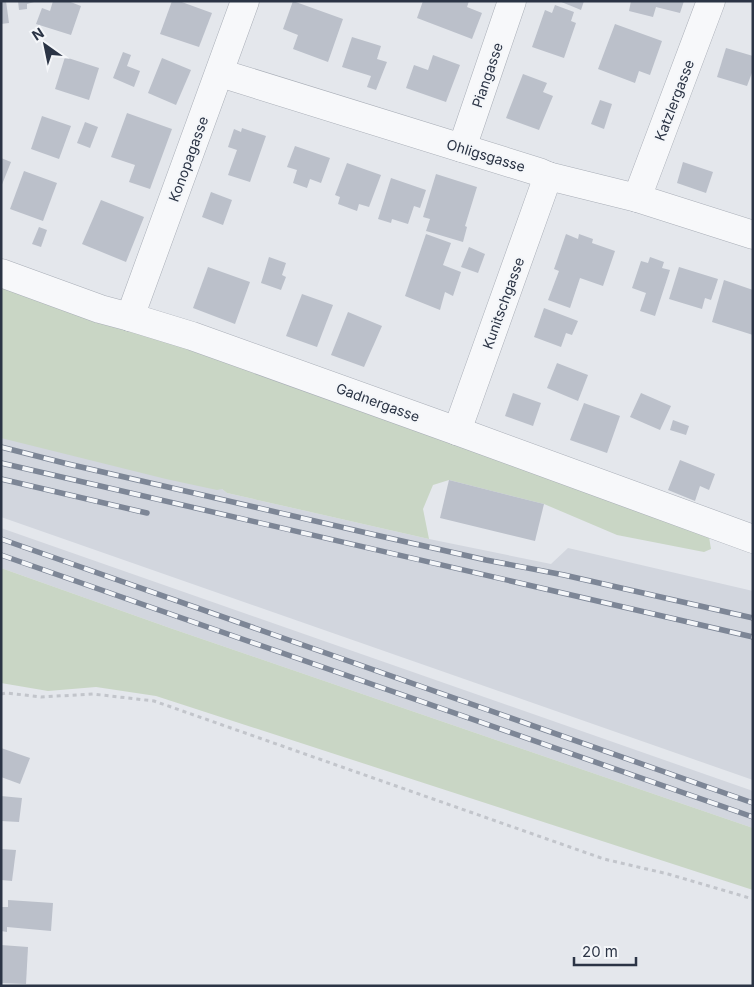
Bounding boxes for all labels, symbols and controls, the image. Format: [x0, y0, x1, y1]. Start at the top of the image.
north arrow [20, 20, 70, 70]
text: N [29, 24, 47, 44]
street label: Piangasse [468, 40, 506, 110]
street label: Katzlergasse [651, 57, 697, 143]
street label: Konopagasse [165, 114, 211, 204]
street label: Ohligsgasse [445, 135, 527, 175]
street label: Kunitschgasse [479, 255, 527, 351]
street label: Gadnergasse [334, 379, 422, 425]
scale bar [574, 934, 636, 966]
text: 20 m [582, 942, 618, 961]

